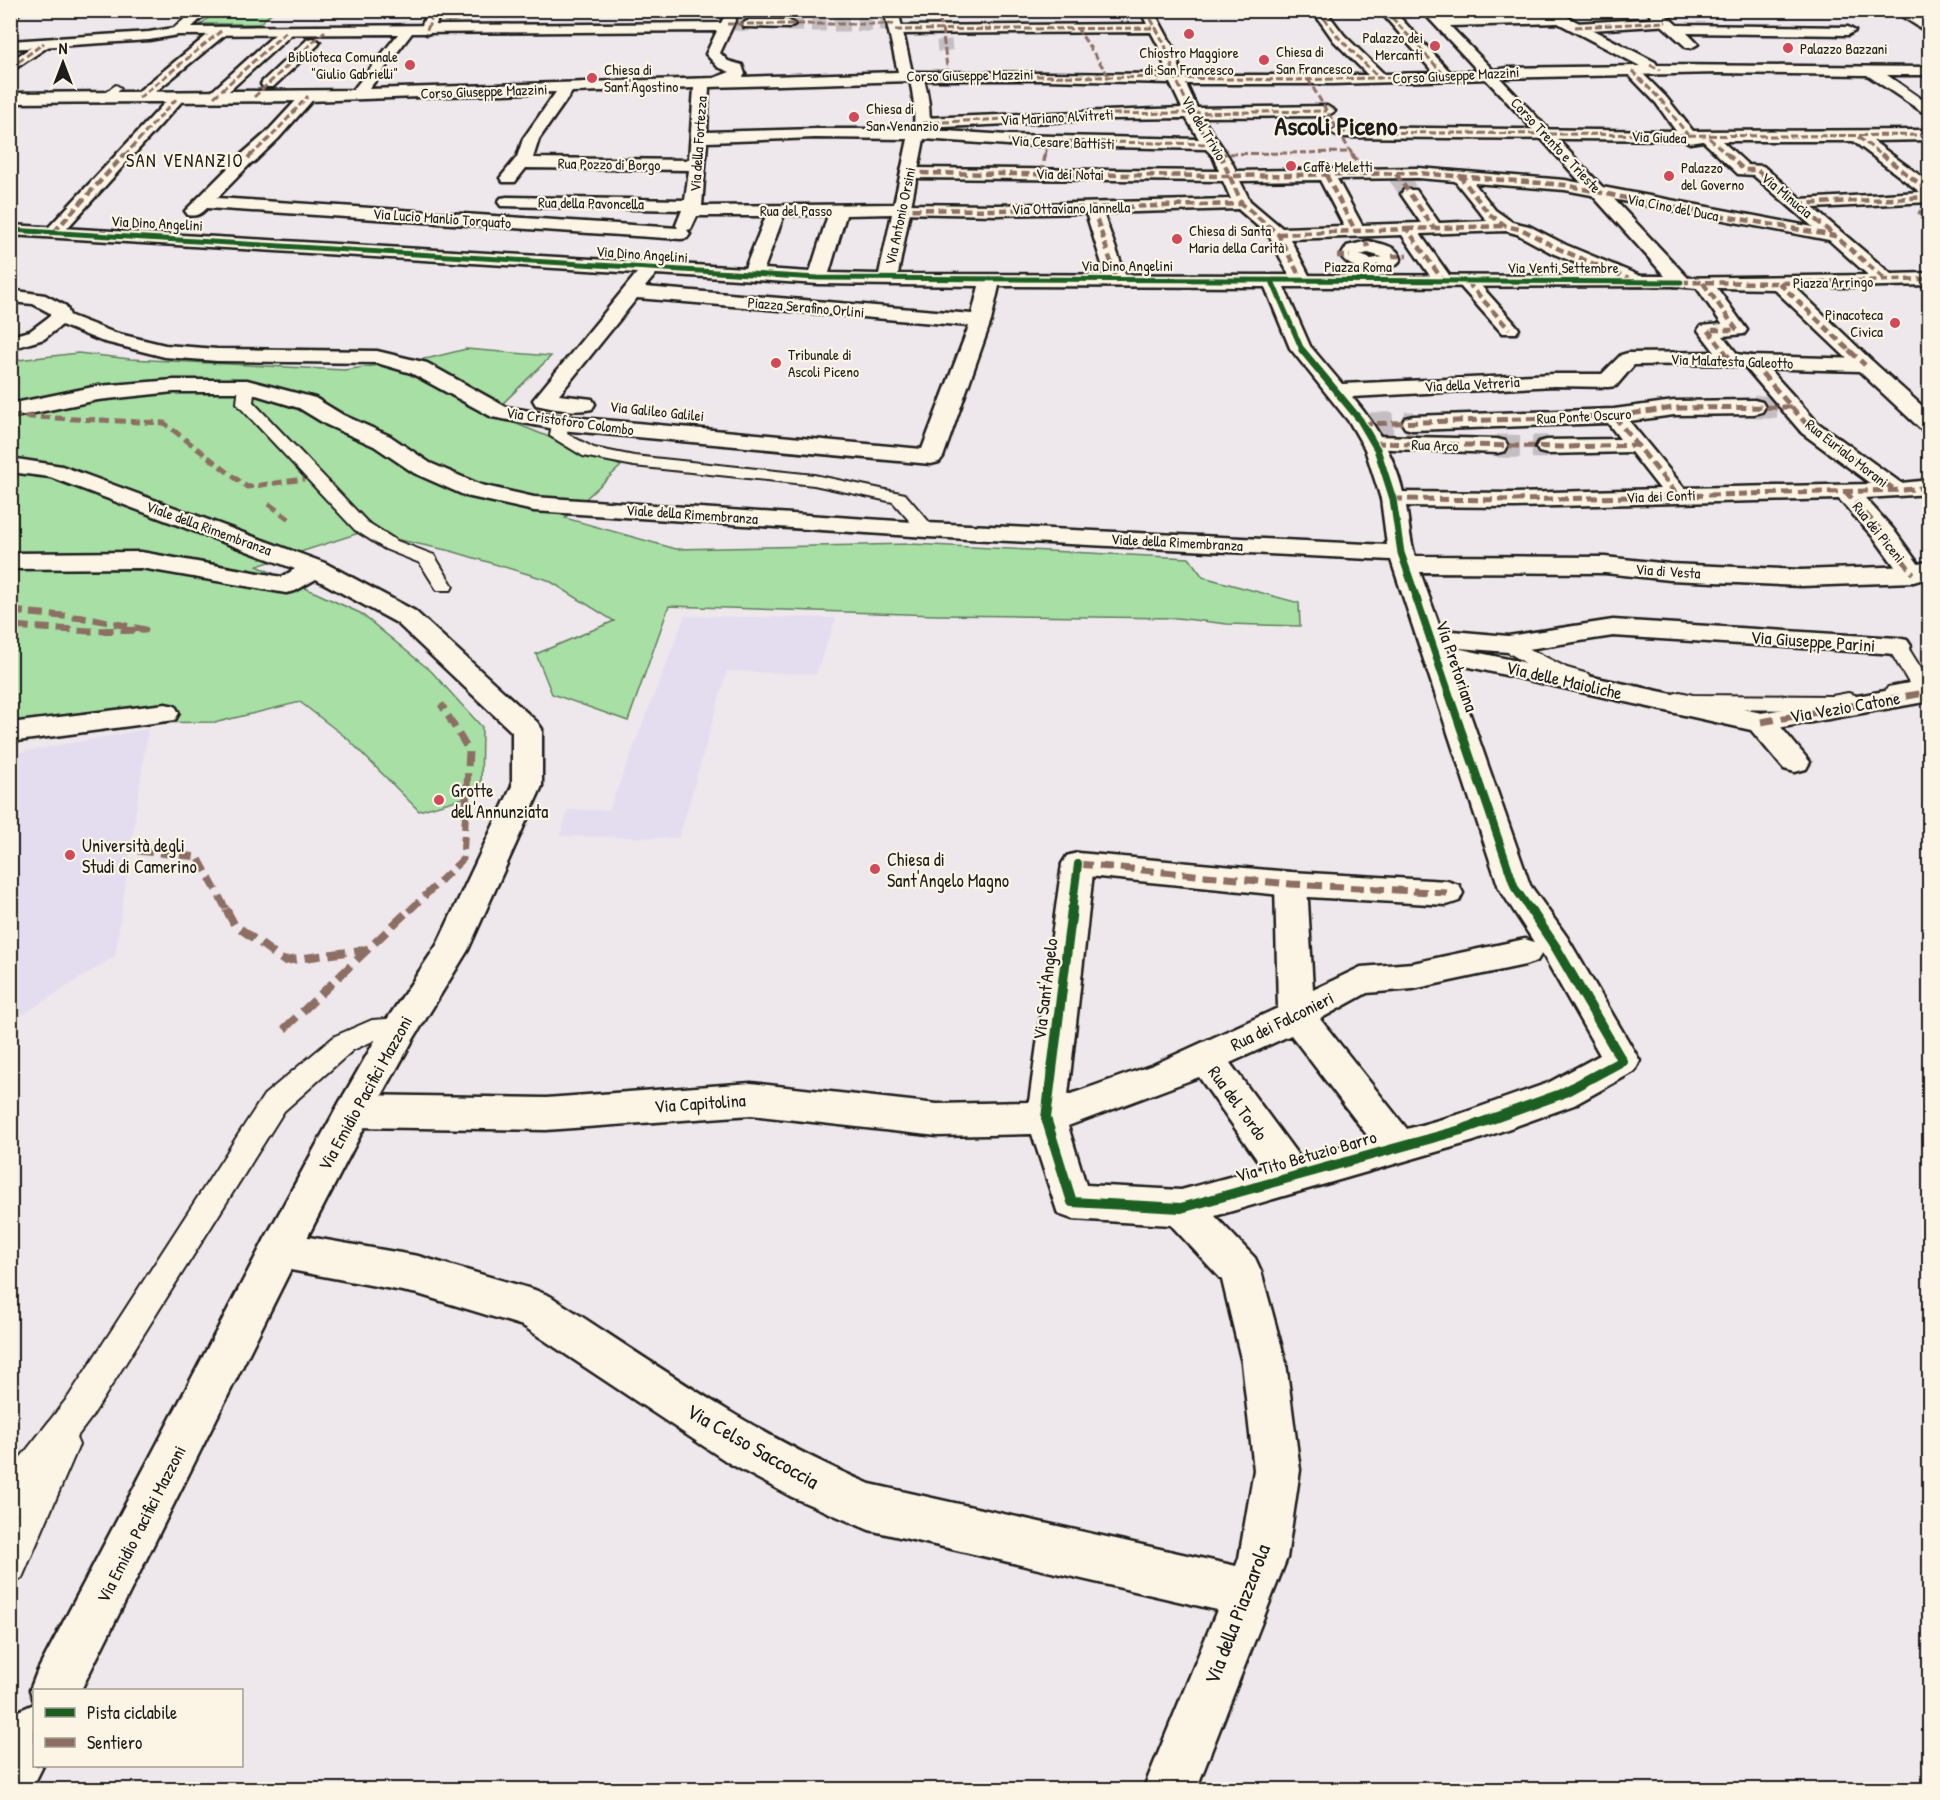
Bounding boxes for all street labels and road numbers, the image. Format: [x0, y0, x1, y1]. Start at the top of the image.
street label: Corso Giuseppe Mazzini [1392, 61, 1520, 89]
street label: Corso Giuseppe Mazzini [906, 63, 1034, 87]
street label: Corso Giuseppe Mazzini [420, 78, 548, 104]
street label: Via del Trivio [1176, 92, 1232, 164]
street label: Corso Trento e Trieste [1506, 93, 1606, 198]
street label: Via della Fortezza [684, 95, 712, 193]
street label: Via Mariano Alvitreti [1000, 104, 1114, 130]
street label: Via Giudea [1631, 126, 1687, 148]
street label: Via Cesare Battisti [1011, 130, 1115, 154]
street label: Rua Pozzo di Borgo [558, 153, 660, 175]
street label: Via dei Notai [1036, 163, 1104, 185]
street label: Via Antonio Orsini [879, 165, 921, 267]
street label: Via Minucia [1757, 167, 1817, 223]
street label: Via Cino del Duca [1625, 188, 1721, 226]
street label: Rua della Pavoncella [538, 192, 644, 214]
street label: Via Ottaviano Iannella [1012, 196, 1131, 220]
street label: Rua del Passo [760, 200, 832, 221]
street label: Via Lucio Manlio Torquato [372, 203, 512, 233]
street label: Via Dino Angelini [110, 210, 204, 236]
street label: Via Dino Angelini [595, 240, 689, 268]
street label: Via Dino Angelini [1081, 255, 1173, 276]
street label: Piazza Roma [1324, 256, 1392, 277]
street label: Via Venti Settembre [1507, 257, 1619, 278]
street label: Piazza Arringo [1793, 271, 1873, 293]
street label: Piazza Serafino Orlini [747, 291, 865, 323]
street label: Via Malatesta Galeotto [1670, 348, 1794, 374]
street label: Via della Vetreria [1424, 371, 1520, 397]
street label: Via Galileo Galilei [609, 396, 705, 426]
street label: Via Cristoforo Colombo [505, 402, 635, 440]
street label: Rua Ponte Oscuro [1536, 403, 1632, 429]
street label: Rua Eurialo Morani [1801, 414, 1893, 492]
street label: Rua Arco [1411, 434, 1459, 456]
street label: Via dei Conti [1626, 484, 1696, 508]
street label: Viale della Rimembranza [143, 496, 275, 561]
street label: Rua dei Piceni [1848, 497, 1910, 567]
street label: Viale della Rimembranza [625, 499, 759, 529]
street label: Viale della Rimembranza [1110, 528, 1244, 556]
street label: Via di Vesta [1635, 558, 1701, 584]
street label: Via Pretoriana [1430, 617, 1484, 715]
street label: Via Giuseppe Parini [1750, 624, 1876, 658]
street label: Via delle Maioliche [1504, 655, 1624, 705]
street label: Via Vezio Catone [1788, 685, 1902, 729]
street label: Via Sant'Angelo [1026, 937, 1064, 1041]
street label: Rua dei Falconieri [1226, 985, 1338, 1057]
street label: Via Emidio Pacifici Mazzoni [312, 1011, 418, 1175]
street label: Rua del Tordo [1202, 1061, 1274, 1145]
street label: Via Capitolina [654, 1087, 746, 1119]
street label: Via Tito Betuzio Barro [1233, 1124, 1379, 1188]
street label: Via Celso Saccoccia [682, 1396, 824, 1496]
street label: Via Emidio Pacifici Mazzoni [90, 1441, 192, 1607]
street label: Via della Piazzarola [1197, 1540, 1277, 1688]

